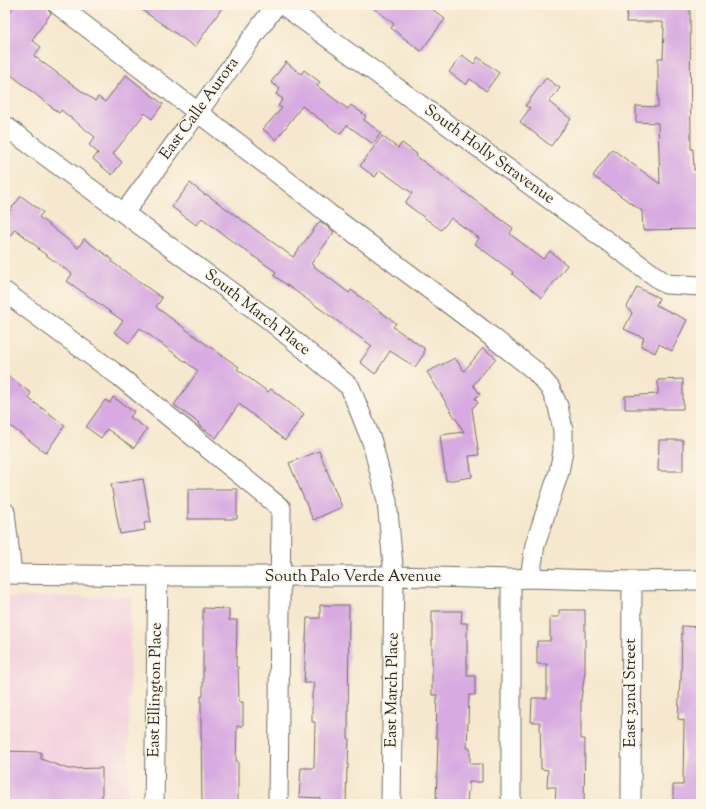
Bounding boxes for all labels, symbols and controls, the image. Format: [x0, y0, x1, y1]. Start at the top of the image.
street label: East Calle Aurora [155, 53, 245, 165]
street label: South Holly Stravenue [419, 100, 559, 210]
street label: South March Place [199, 264, 315, 362]
street label: South Palo Verde Avenue [265, 566, 441, 589]
street label: East Ellington Place [143, 622, 169, 758]
street label: East March Place [380, 632, 406, 748]
street label: East 32nd Street [620, 638, 643, 748]

